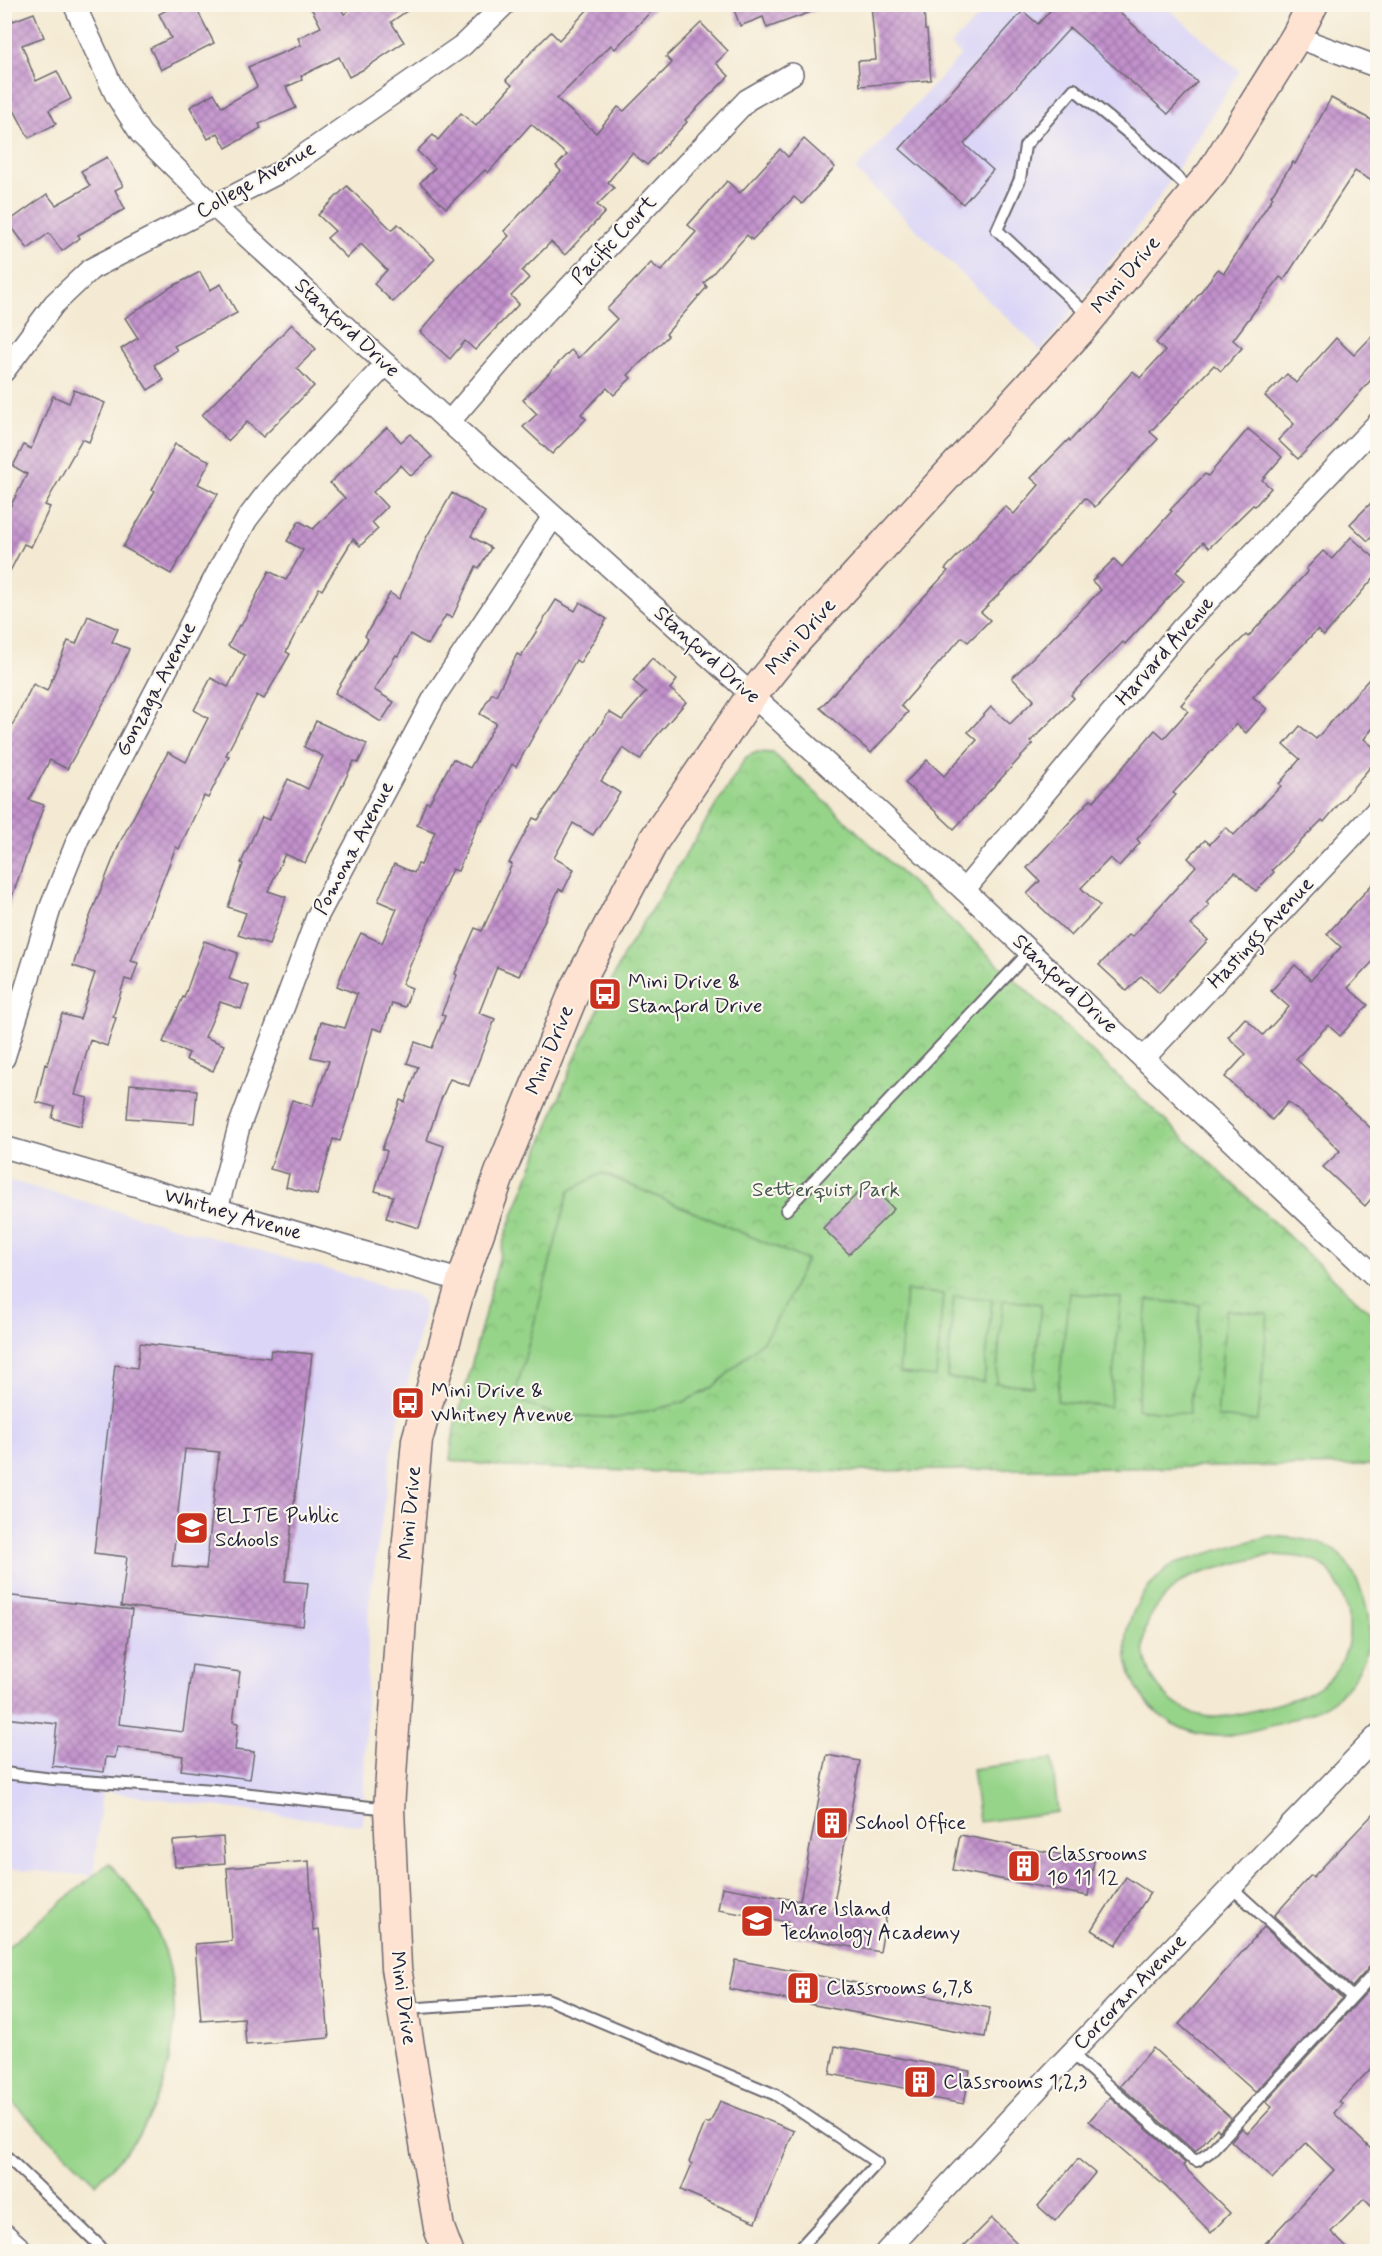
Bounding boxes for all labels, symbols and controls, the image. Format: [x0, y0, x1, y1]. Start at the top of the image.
street label: College Avenue [191, 134, 321, 226]
street label: Pacific Court [565, 189, 663, 291]
street label: Mini Drive [1085, 230, 1167, 320]
street label: Stanford Drive [287, 272, 406, 386]
street label: Harvard Avenue [1109, 590, 1221, 712]
street label: Mini Drive [759, 592, 843, 682]
street label: Stanford Drive [646, 600, 766, 712]
street label: Gonzaga Avenue [109, 617, 203, 761]
street label: Pomona Avenue [307, 776, 401, 920]
street label: Hastings Avenue [1202, 871, 1322, 997]
street label: Stanford Drive [1005, 928, 1124, 1042]
place label: Mini Drive & Stanford Drive [628, 968, 763, 1022]
bus stop icon: Mini Drive & Stanford Drive [587, 976, 623, 1012]
street label: Mini Drive [519, 1001, 581, 1099]
park label: Setterquist Park [752, 1176, 900, 1204]
street label: Whitney Avenue [161, 1181, 305, 1247]
place label: Mini Drive & Whitney Avenue [431, 1377, 573, 1429]
bus stop icon: Mini Drive & Whitney Avenue [390, 1385, 426, 1421]
street label: Mini Drive [392, 1465, 428, 1561]
place label: ELITE Public Schools [215, 1502, 339, 1554]
school or university icon: ELITE Public Schools [174, 1510, 210, 1546]
building icon: School Office [814, 1805, 850, 1841]
place label: School Office [855, 1809, 966, 1837]
place label: Classrooms 10 11 12 [1047, 1840, 1147, 1892]
building icon: Classrooms 10 11 12 [1006, 1848, 1042, 1884]
place label: Mare Island Technology Academy [780, 1895, 960, 1948]
school or university icon: Mare Island Technology Academy [739, 1903, 775, 1939]
street label: Corcoran Avenue [1067, 1928, 1193, 2056]
street label: Mini Drive [383, 1949, 423, 2047]
building icon: Classrooms 6,7,8 [785, 1970, 821, 2006]
place label: Classrooms 6,7,8 [826, 1974, 974, 2002]
building icon: Classrooms 1,2,3 [902, 2064, 938, 2100]
place label: Classrooms 1,2,3 [943, 2068, 1087, 2096]

